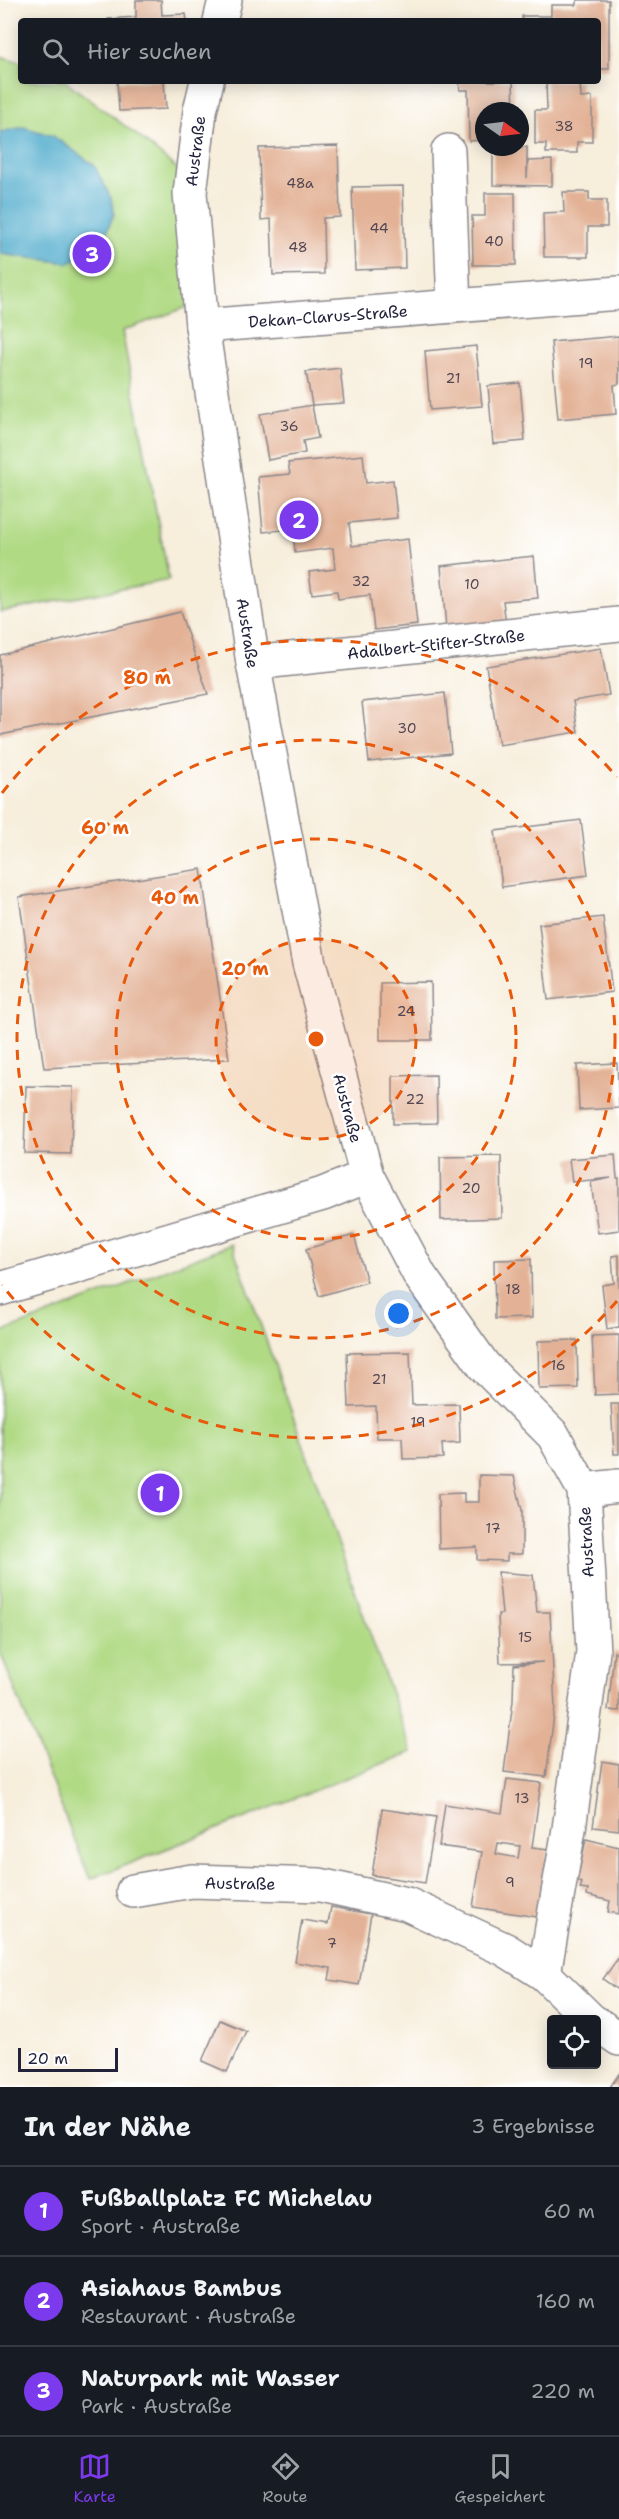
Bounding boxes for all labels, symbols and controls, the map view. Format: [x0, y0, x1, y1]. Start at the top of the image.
search box [18, 18, 601, 84]
icon: search [39, 35, 72, 68]
text: Hier suchen [87, 37, 212, 66]
north arrow [475, 102, 529, 156]
street label: Austraße [181, 115, 210, 188]
house number: 38 [554, 117, 574, 135]
house number: 48a [286, 174, 314, 192]
house number: 44 [369, 219, 389, 237]
pin: 3 [72, 232, 112, 276]
house number: 40 [484, 232, 504, 250]
house number: 48 [288, 238, 308, 256]
street label: Dekan-Clarus-Straße [248, 300, 409, 333]
house number: 19 [578, 354, 594, 372]
house number: 21 [446, 369, 460, 387]
house number: 36 [279, 417, 299, 435]
pin: 2 [280, 498, 318, 542]
house number: 32 [352, 572, 370, 590]
house number: 10 [464, 575, 480, 593]
street label: Austraße [232, 596, 263, 670]
street label: Adalbert-Stifter-Straße [346, 625, 526, 664]
text: 80 m [123, 666, 171, 690]
house number: 30 [397, 719, 417, 737]
text: 60 m [81, 816, 129, 840]
text: 40 m [151, 886, 199, 910]
text: 20 m [221, 957, 269, 981]
house number: 24 [397, 1002, 416, 1020]
centre of rings [306, 1029, 326, 1049]
street label: Austraße [328, 1071, 367, 1145]
house number: 22 [406, 1090, 424, 1108]
house number: 20 [461, 1179, 481, 1197]
house number: 18 [505, 1280, 521, 1298]
your location [384, 1299, 413, 1328]
house number: 16 [550, 1356, 566, 1374]
house number: 21 [372, 1370, 386, 1388]
house number: 19 [410, 1413, 426, 1431]
pin: 1 [140, 1470, 180, 1516]
street label: Austraße [574, 1506, 599, 1578]
house number: 17 [486, 1519, 500, 1537]
house number: 15 [518, 1628, 532, 1646]
house number: 13 [515, 1789, 529, 1807]
street label: Austraße [204, 1872, 276, 1895]
house number: 9 [505, 1873, 515, 1891]
house number: 7 [327, 1934, 337, 1952]
map controls [547, 2015, 601, 2069]
button: locate [547, 2015, 601, 2069]
scale bar [18, 2045, 118, 2072]
text: 20 m [27, 2048, 68, 2069]
text: In der Nähe [24, 2109, 191, 2144]
text: 3 Ergebnisse [471, 2113, 595, 2139]
text: Fußballplatz FC Michelau [81, 2184, 373, 2213]
text: 1 [39, 2198, 48, 2224]
text: 60 m [543, 2198, 595, 2224]
text: Sport · Austraße [81, 2213, 240, 2239]
text: Asiahaus Bambus [81, 2274, 282, 2303]
text: 2 [37, 2288, 51, 2314]
text: 160 m [536, 2288, 595, 2314]
text: Restaurant · Austraße [81, 2303, 296, 2329]
text: Naturpark mit Wasser [81, 2364, 340, 2393]
text: 3 [37, 2378, 51, 2404]
text: 220 m [531, 2378, 595, 2404]
text: Park · Austraße [81, 2393, 232, 2419]
tab: Karte [73, 2450, 116, 2507]
tab: Route [263, 2450, 308, 2507]
tab: Gespeichert [454, 2450, 546, 2507]

